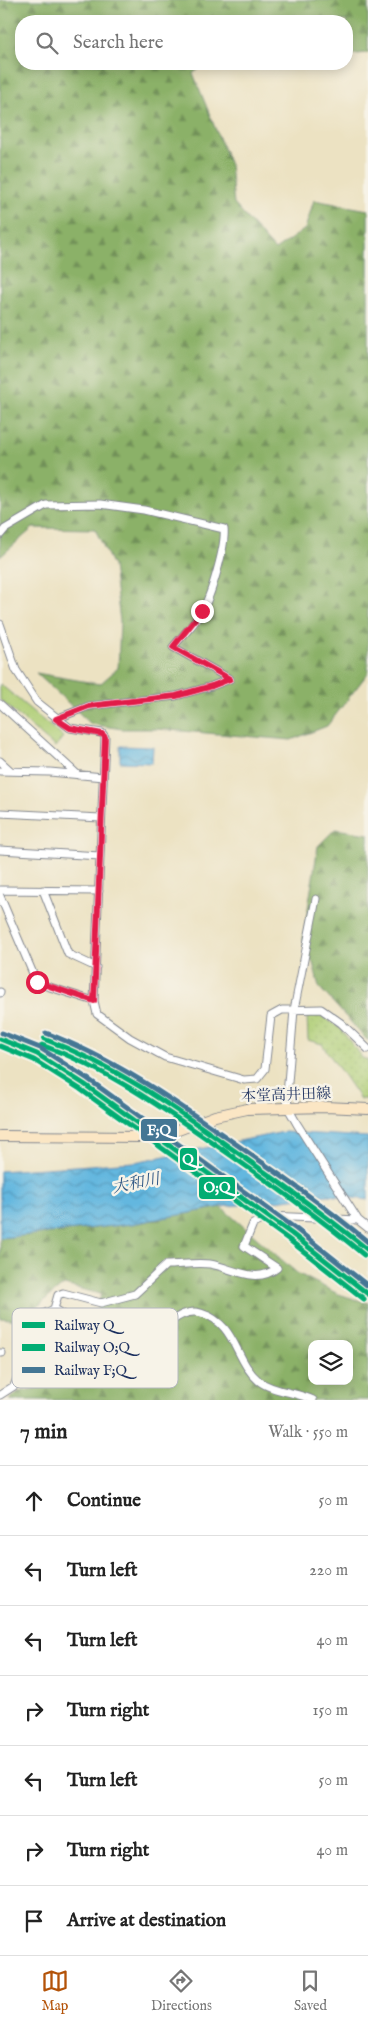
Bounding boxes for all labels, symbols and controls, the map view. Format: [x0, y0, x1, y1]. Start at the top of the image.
search box [15, 15, 353, 70]
icon: search [33, 29, 61, 57]
text: Search here [73, 31, 164, 55]
route end [191, 600, 214, 623]
route start [26, 971, 49, 994]
street label: 本堂高井田線 [241, 1084, 331, 1106]
line badge: F;Q [140, 1118, 178, 1142]
text: F;Q [147, 1122, 182, 1140]
line badge: Q [179, 1147, 198, 1171]
text: Q [182, 1151, 204, 1169]
water label: 大和川 [111, 1169, 163, 1198]
line badge: O;Q [198, 1176, 236, 1200]
text: O;Q [204, 1179, 241, 1197]
legend [12, 1308, 178, 1388]
text: Railway Q [54, 1317, 125, 1335]
text: Railway O;Q [54, 1339, 141, 1357]
map controls [308, 1340, 353, 1385]
button: layers [308, 1340, 353, 1385]
text: Railway F;Q [54, 1362, 138, 1380]
text: 7 min [20, 1419, 67, 1446]
text: Walk · 550 m [268, 1423, 348, 1443]
icon: ahead [20, 1487, 48, 1515]
text: Continue [67, 1489, 141, 1513]
text: 50 m [319, 1491, 348, 1511]
icon: left [20, 1557, 48, 1585]
text: Turn left [67, 1559, 138, 1583]
text: 220 m [309, 1561, 348, 1581]
icon: left [20, 1627, 48, 1655]
text: Turn left [67, 1629, 138, 1653]
text: 40 m [316, 1631, 348, 1651]
icon: right [20, 1697, 48, 1725]
text: Turn right [67, 1699, 149, 1723]
text: 150 m [313, 1701, 348, 1721]
icon: left [20, 1767, 48, 1795]
text: Turn left [67, 1769, 138, 1793]
text: 50 m [319, 1771, 348, 1791]
icon: right [20, 1837, 48, 1865]
text: Turn right [67, 1839, 149, 1863]
text: 40 m [316, 1841, 348, 1861]
icon: arrive [20, 1907, 48, 1935]
text: Arrive at destination [67, 1909, 226, 1933]
tab: Map [41, 1967, 69, 2015]
tab: Directions [151, 1967, 212, 2015]
tab: Saved [294, 1967, 327, 2015]

